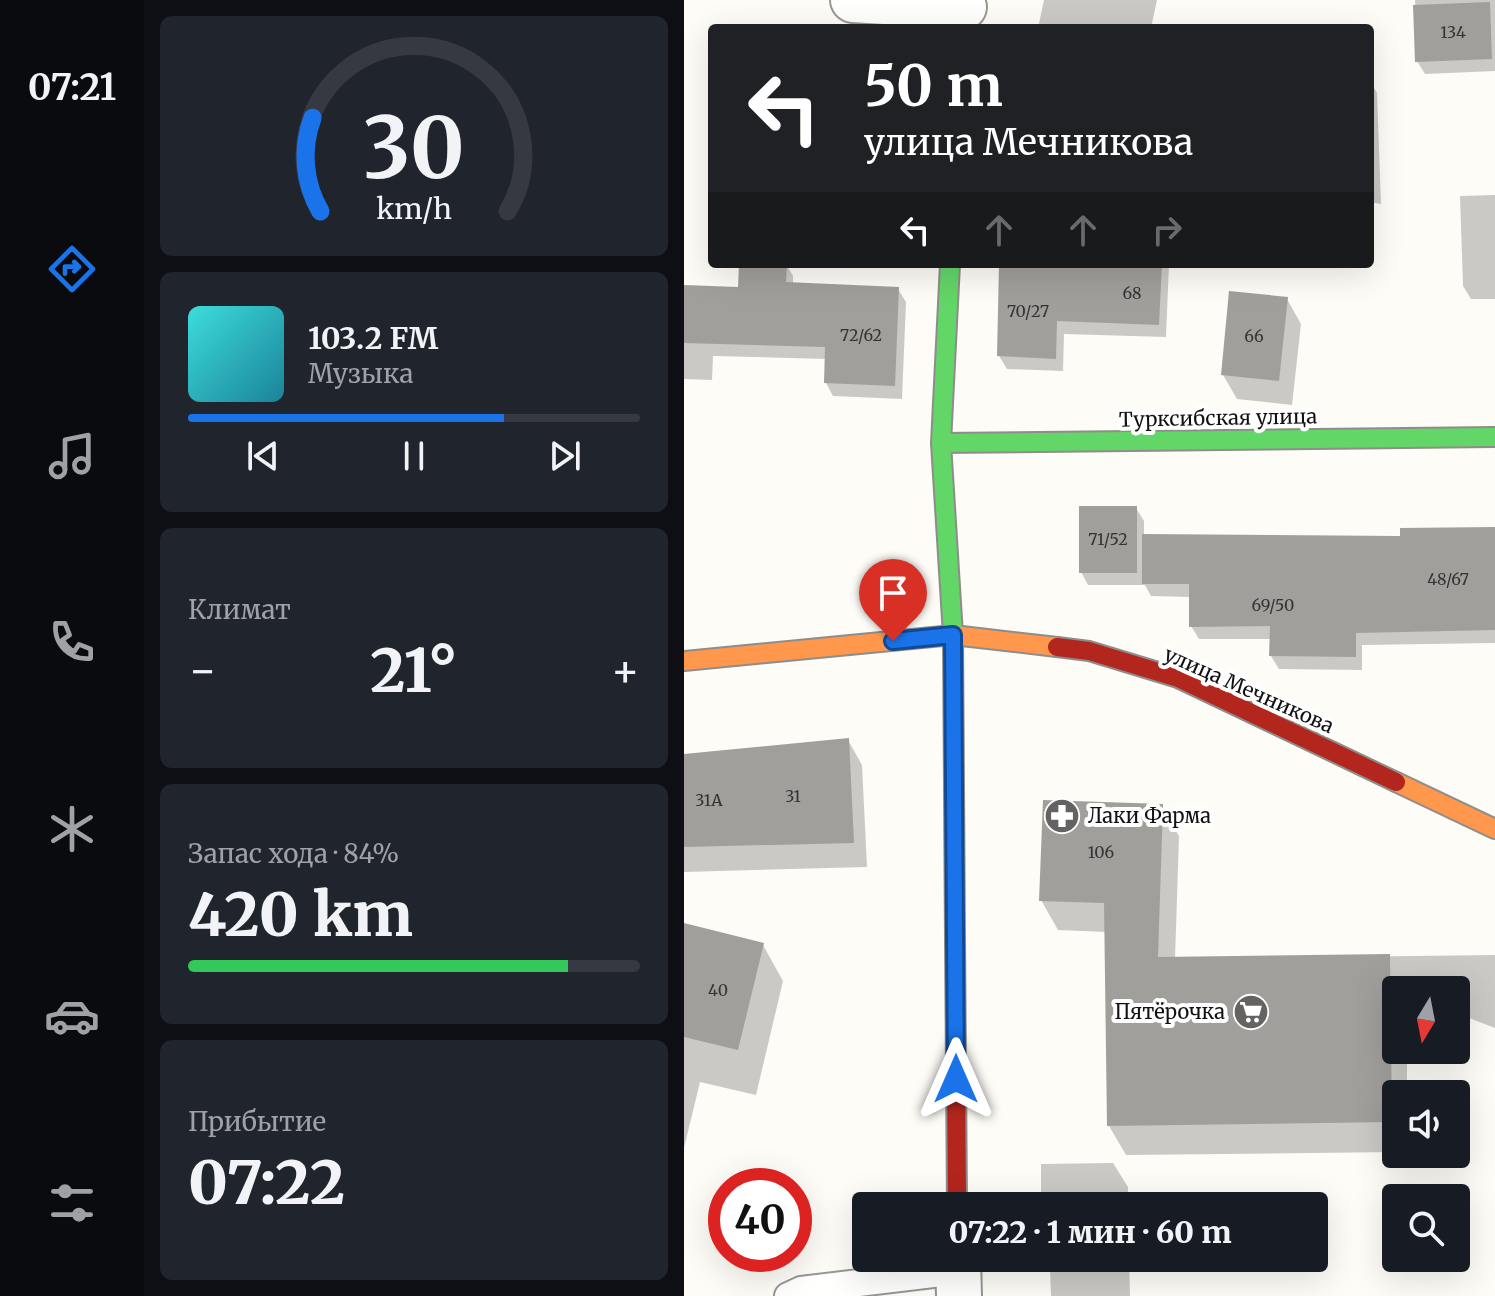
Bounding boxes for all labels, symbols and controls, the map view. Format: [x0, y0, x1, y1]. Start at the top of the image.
house number: 134 [1440, 22, 1466, 42]
text: 50 m [864, 51, 1003, 121]
icon: left [732, 56, 836, 160]
text: 07:21 [28, 65, 116, 110]
text: 30 [363, 96, 465, 201]
text: улица Мечникова [864, 120, 1193, 165]
text: km/h [376, 191, 452, 227]
icon: left [893, 208, 937, 252]
icon: ahead [977, 208, 1021, 252]
icon: ahead [1061, 208, 1105, 252]
icon: right [1145, 208, 1189, 252]
icon: directions [44, 241, 100, 297]
house number: 68 [1122, 283, 1142, 303]
house number: 70/27 [1007, 301, 1049, 321]
text: 103.2 FM [308, 319, 438, 357]
house number: 72/62 [840, 325, 882, 345]
house number: 66 [1244, 326, 1264, 346]
text: Музыка [308, 357, 413, 390]
street label: Турксибская улица [1119, 403, 1318, 432]
icon: music [44, 428, 100, 484]
icon: previous [241, 434, 285, 478]
icon: pause [392, 434, 436, 478]
icon: next [543, 434, 587, 478]
house number: 71/52 [1088, 529, 1128, 549]
pin [859, 559, 927, 641]
house number: 48/67 [1427, 569, 1469, 589]
icon: arrive [871, 571, 915, 615]
text: Климат [188, 593, 291, 626]
house number: 69/50 [1252, 595, 1294, 615]
icon: phone [44, 614, 100, 670]
text: 21° [370, 633, 458, 708]
street label: улица Мечникова [1161, 641, 1338, 738]
text: − [188, 643, 217, 698]
text: + [611, 643, 640, 698]
house number: 31 [785, 786, 801, 806]
house number: 31А [695, 790, 723, 810]
pharmacy icon: Лаки Фарма [1043, 797, 1081, 835]
icon: climate [44, 801, 100, 857]
place label: Лаки Фарма [1088, 803, 1211, 828]
text: Запас хода · 84% [188, 837, 399, 870]
house number: 106 [1088, 842, 1115, 862]
text: 420 km [188, 877, 413, 952]
north arrow [1382, 976, 1470, 1064]
map controls [1382, 976, 1470, 1272]
house number: 40 [708, 980, 728, 1000]
icon: car [44, 988, 100, 1044]
supermarket icon: Пятёрочка [1232, 993, 1270, 1031]
place label: Пятёрочка [1114, 999, 1225, 1024]
position arrow [914, 1037, 998, 1121]
button: sound [1382, 1080, 1470, 1168]
text: Прибытие [188, 1105, 326, 1138]
text: 07:22 [188, 1145, 345, 1220]
speed limit sign: 40 [708, 1168, 812, 1272]
icon: filters [44, 1175, 100, 1231]
button: search [1382, 1184, 1470, 1272]
text: 07:22 · 1 мин · 60 m [948, 1213, 1232, 1251]

